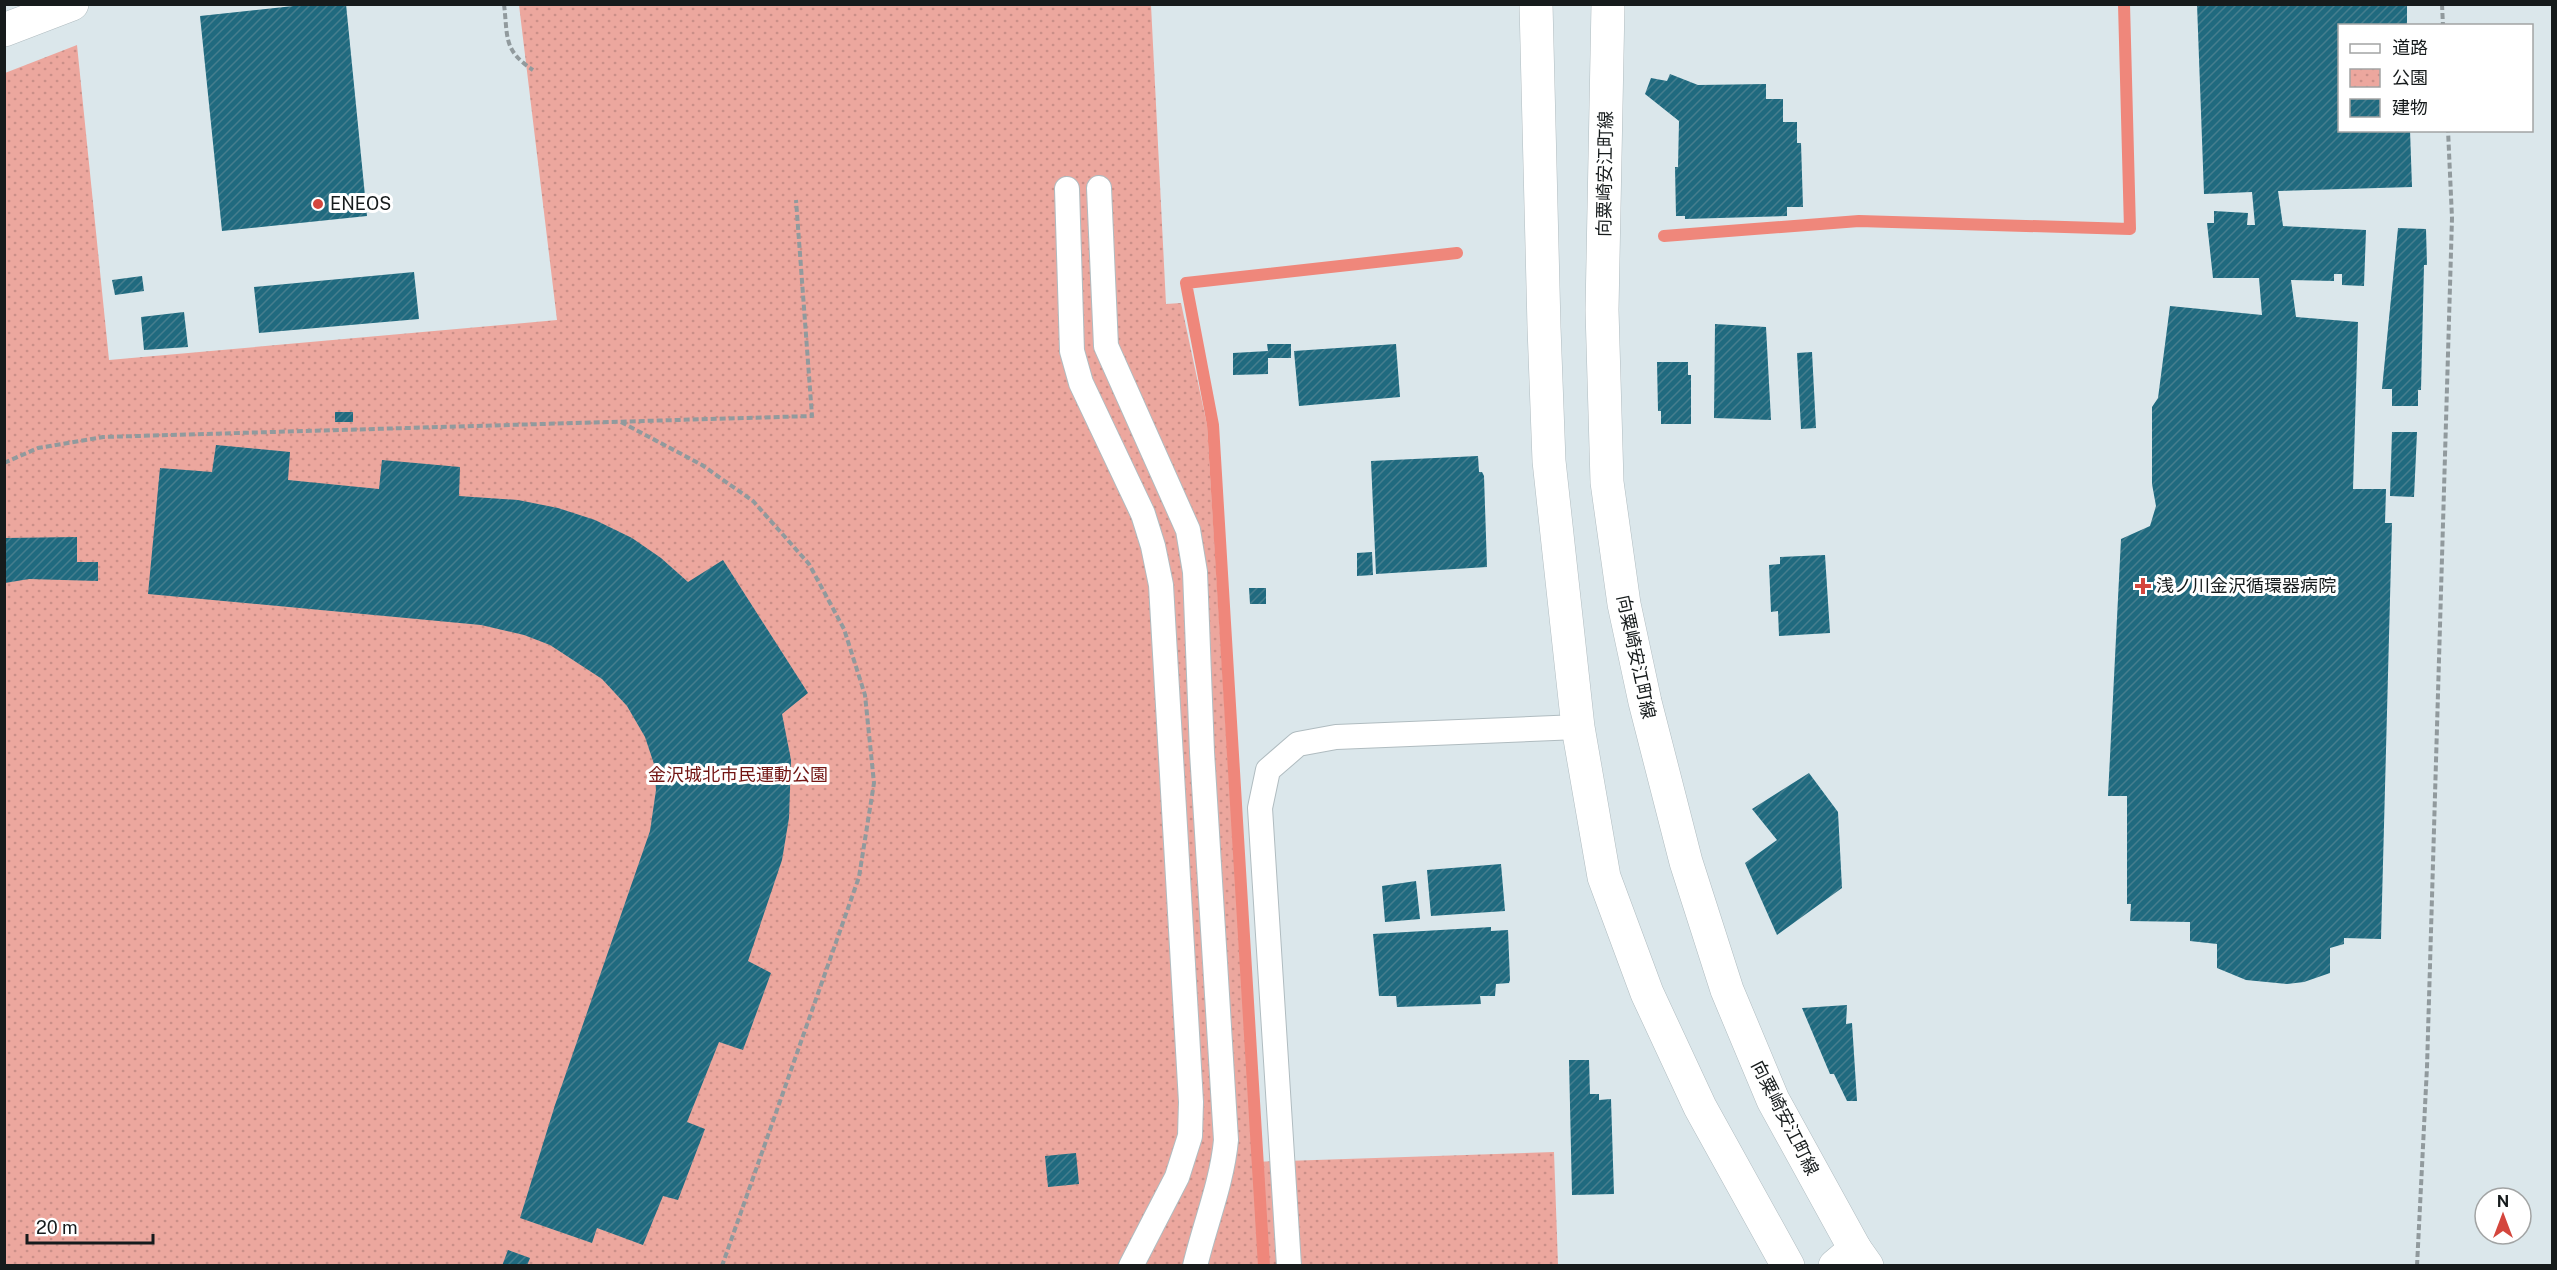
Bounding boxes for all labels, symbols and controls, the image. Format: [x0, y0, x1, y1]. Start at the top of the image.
legend [2338, 24, 2533, 132]
text: 道路 [2392, 37, 2428, 58]
text: 公園 [2392, 67, 2428, 88]
text: 建物 [2392, 97, 2428, 118]
street label: 向粟崎安江町線 [1593, 111, 1616, 237]
place label: ENEOS [330, 193, 391, 214]
marker: ENEOS [311, 197, 325, 211]
place label: 浅ノ川金沢循環器病院 [2156, 575, 2336, 596]
marker: 浅ノ川金沢循環器病院 [2134, 577, 2152, 595]
street label: 向粟崎安江町線 [1613, 593, 1660, 721]
park label: 金沢城北市民運動公園 [648, 764, 828, 785]
street label: 向粟崎安江町線 [1747, 1057, 1823, 1179]
north arrow [2473, 1186, 2533, 1246]
text: N [2497, 1192, 2509, 1211]
scale bar [27, 1207, 153, 1245]
text: 20 m [36, 1217, 78, 1238]

